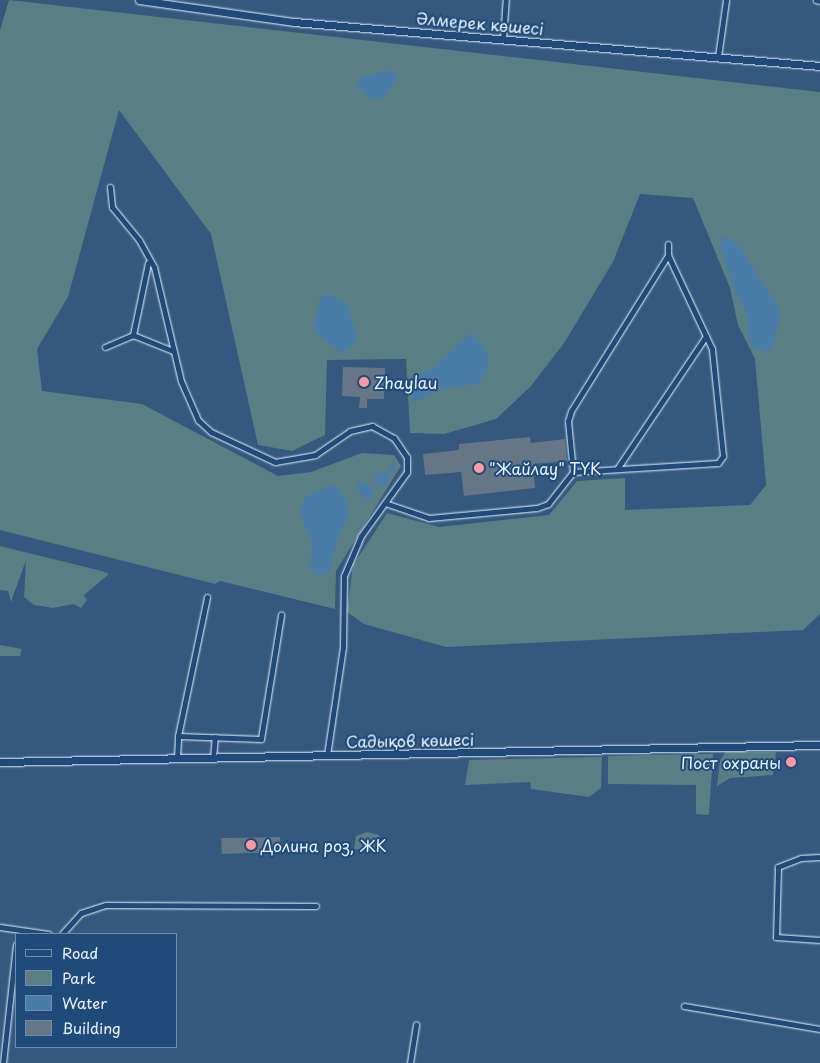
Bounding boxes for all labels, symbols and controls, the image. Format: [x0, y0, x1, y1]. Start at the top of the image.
street label: Әлмерек көшесі [415, 8, 545, 38]
place label: Zhaylau [374, 372, 437, 392]
marker: Zhaylau [358, 376, 370, 388]
place label: "Жайлау" ТҮК [489, 458, 602, 478]
marker: "Жайлау" ТҮК [473, 462, 485, 474]
street label: Садықов көшесі [345, 729, 475, 751]
place label: Пост охраны [680, 752, 781, 772]
marker: Пост охраны [785, 756, 797, 768]
place label: Долина роз, ЖК [261, 835, 388, 855]
marker: Долина роз, ЖК [245, 839, 257, 851]
legend [15, 933, 178, 1048]
text: Road [62, 941, 98, 964]
text: Park [62, 966, 96, 989]
text: Water [62, 991, 107, 1014]
text: Building [62, 1016, 121, 1039]

